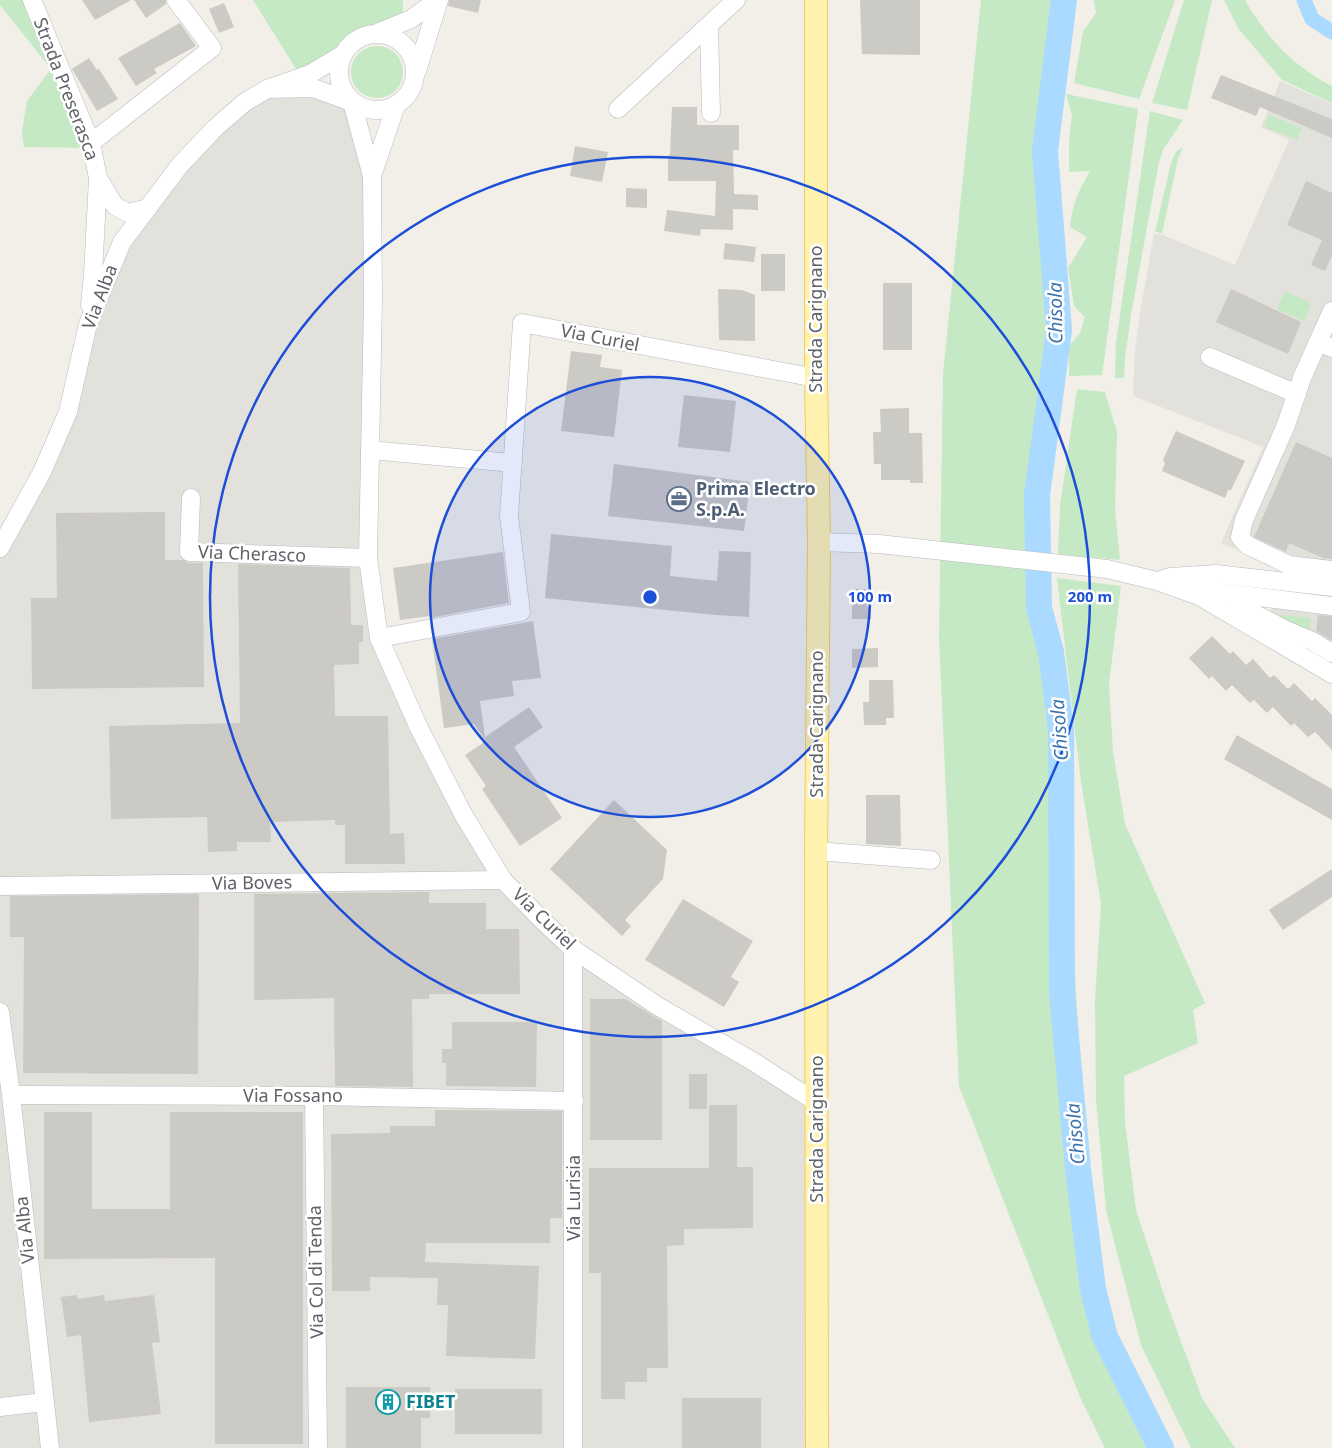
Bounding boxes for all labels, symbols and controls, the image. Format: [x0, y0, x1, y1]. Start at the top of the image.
street label: Strada Preserasca [29, 14, 105, 163]
street label: Strada Carignano [803, 245, 827, 393]
street label: Via Alba [76, 261, 122, 332]
water label: Chisola [1041, 282, 1069, 344]
street label: Via Curiel [559, 318, 642, 356]
place label: Prima Electro S.p.A. [696, 476, 816, 521]
office icon: Prima Electro S.p.A. [666, 486, 692, 512]
street label: Via Cherasco [198, 539, 307, 567]
text: 100 m [848, 586, 892, 606]
text: 200 m [1068, 586, 1112, 606]
centre of rings [641, 588, 659, 606]
street label: Strada Carignano [804, 650, 828, 798]
water label: Chisola [1044, 698, 1074, 762]
street label: Via Boves [212, 869, 292, 895]
street label: Via Curiel [508, 882, 582, 955]
street label: Strada Carignano [804, 1055, 828, 1203]
street label: Via Fossano [243, 1083, 343, 1107]
water label: Chisola [1059, 1102, 1091, 1166]
street label: Via Lurisia [561, 1155, 585, 1241]
street label: Via Alba [9, 1195, 39, 1265]
street label: Via Col di Tenda [302, 1205, 328, 1339]
building icon: FIBET [375, 1389, 401, 1415]
place label: FIBET [406, 1389, 456, 1413]

